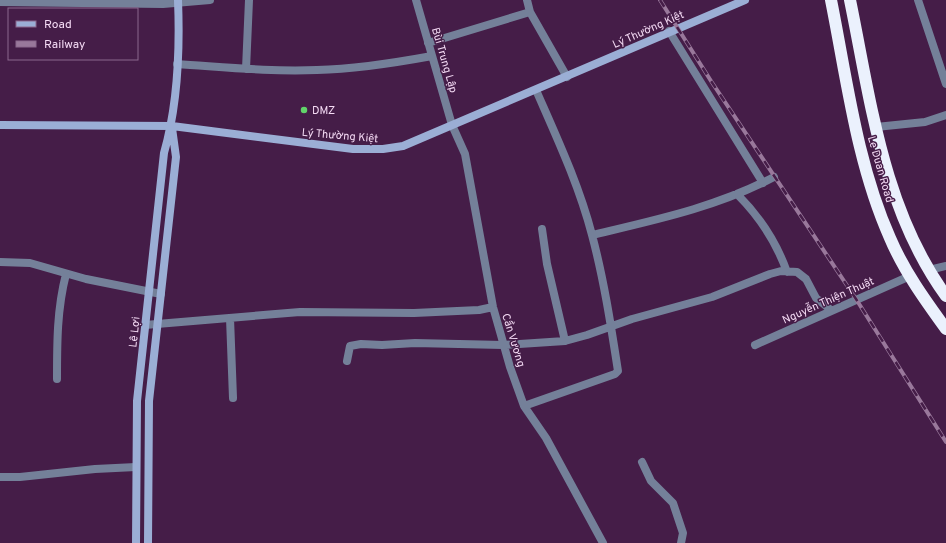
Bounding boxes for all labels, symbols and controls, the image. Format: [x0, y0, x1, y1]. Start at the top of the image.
legend [8, 8, 138, 60]
street label: Lý Thường Kiệt [610, 8, 686, 52]
text: Road [44, 17, 72, 33]
street label: Bùi Trung Lập [428, 26, 460, 95]
text: Railway [44, 37, 85, 53]
place label: DMZ [312, 104, 335, 118]
marker: DMZ [299, 105, 309, 115]
street label: Lý Thường Kiệt [301, 126, 379, 146]
street label: Le Duan Road [864, 134, 896, 204]
street label: Nguyễn Thiện Thuật [780, 273, 877, 327]
street label: Cần Vương [498, 312, 528, 369]
street label: Lê Lợi [126, 316, 144, 348]

